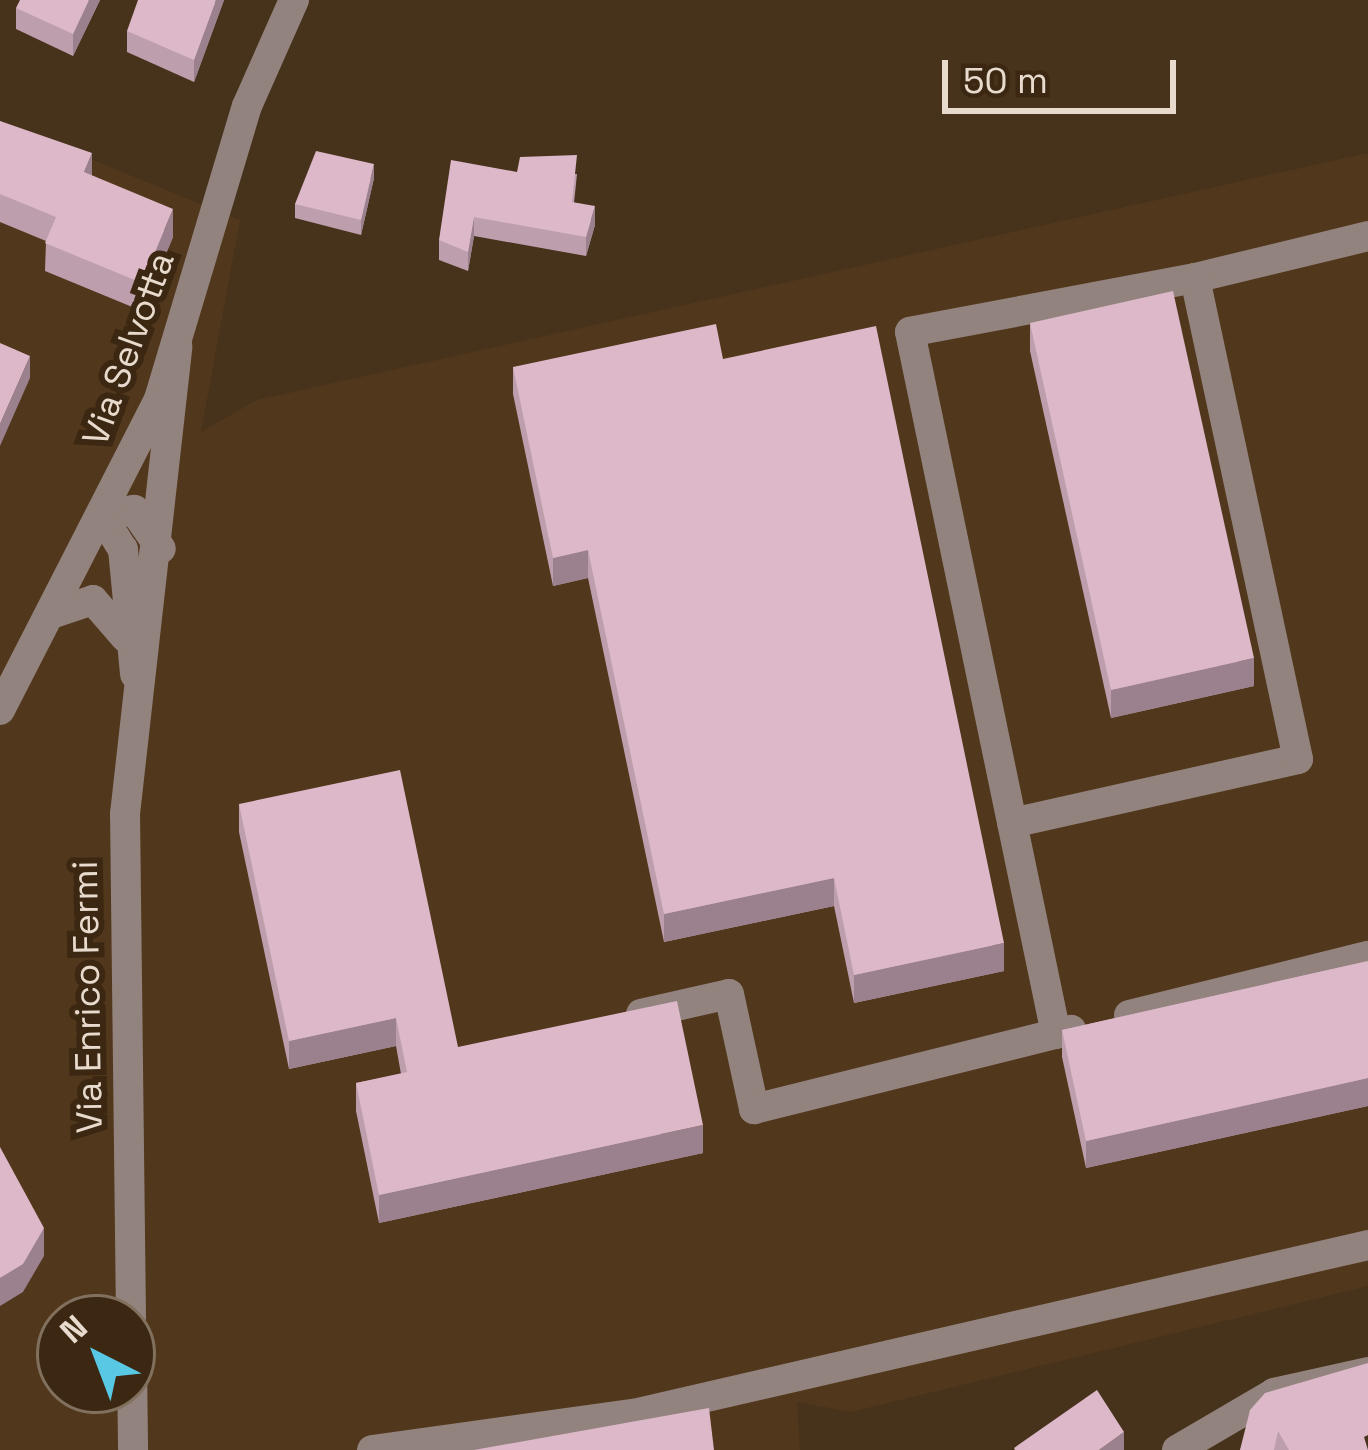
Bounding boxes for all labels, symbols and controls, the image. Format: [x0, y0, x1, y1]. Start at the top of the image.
scale bar [948, 36, 1182, 110]
text: 50 m [963, 58, 1048, 104]
street label: Via Selvotta [74, 246, 184, 452]
street label: Via Enrico Fermi [64, 860, 112, 1134]
north arrow [36, 1294, 156, 1414]
text: N [52, 1306, 96, 1352]

